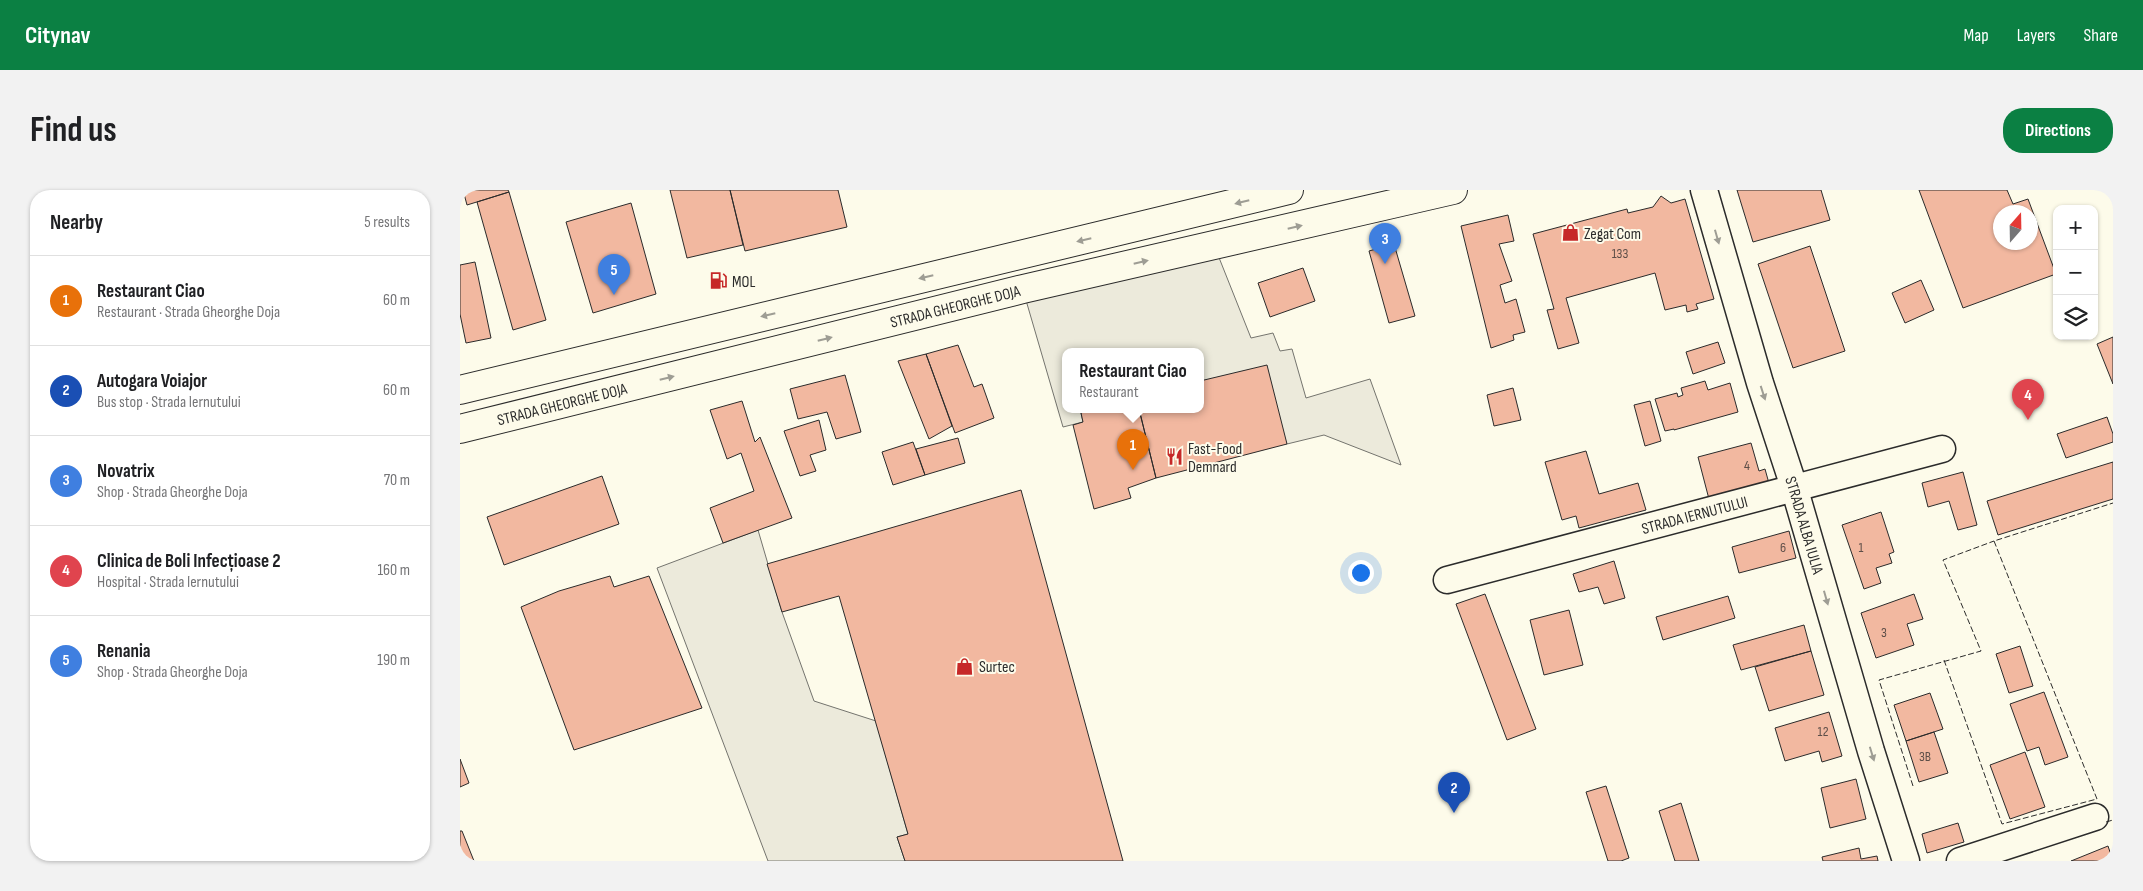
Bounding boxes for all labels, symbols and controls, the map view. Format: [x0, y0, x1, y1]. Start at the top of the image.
text: Citynav [25, 21, 91, 50]
text: Map [1964, 25, 1989, 46]
text: Layers [2017, 25, 2056, 46]
text: Share [2084, 25, 2118, 46]
button: Directions [2003, 108, 2113, 153]
text: Find us [30, 109, 117, 152]
one-way arrow [1235, 198, 1250, 206]
north arrow [1993, 205, 2038, 250]
map controls [2053, 205, 2098, 340]
button: + [2053, 205, 2098, 250]
text: Nearby [50, 210, 103, 235]
text: 5 results [364, 213, 410, 232]
one-way arrow [1287, 223, 1302, 231]
pin: 3 [1369, 223, 1401, 264]
shop icon: Zegat Com [1560, 223, 1580, 243]
place label: Zegat Com [1584, 225, 1641, 244]
one-way arrow [1714, 229, 1722, 244]
one-way arrow [1077, 236, 1092, 244]
house number: 133 [1612, 245, 1628, 262]
button: − [2053, 250, 2098, 295]
pin: 5 [598, 254, 630, 295]
one-way arrow [1134, 258, 1149, 266]
fuel station icon: MOL [708, 271, 728, 291]
place label: MOL [732, 273, 755, 292]
one-way arrow [918, 273, 934, 281]
text: Restaurant Ciao [97, 280, 205, 303]
street label: STRADA GHEORGHE DOJA [888, 282, 1022, 333]
text: 1 [63, 291, 69, 310]
text: 60 m [383, 291, 410, 310]
button: layers [2053, 295, 2098, 340]
text: Restaurant · Strada Gheorghe Doja [97, 303, 280, 322]
one-way arrow [760, 311, 775, 319]
one-way arrow [817, 335, 832, 343]
popup [1062, 348, 1204, 413]
text: Restaurant Ciao [1079, 360, 1187, 383]
text: Autogara Voiajor [97, 370, 207, 393]
one-way arrow [659, 374, 674, 382]
pin: 4 [2012, 379, 2044, 420]
street label: STRADA GHEORGHE DOJA [495, 380, 629, 430]
text: 2 [62, 381, 70, 400]
text: 60 m [383, 381, 410, 400]
text: Restaurant [1079, 383, 1139, 402]
one-way arrow [1759, 385, 1767, 400]
text: Bus stop · Strada Iernutului [97, 393, 241, 412]
pin: 1 [1117, 429, 1149, 470]
place label: Fast-Food Demnard [1188, 440, 1242, 477]
restaurant icon: Fast-Food Demnard [1164, 447, 1184, 467]
house number: 4 [1744, 457, 1750, 474]
text: Novatrix [97, 460, 155, 483]
text: 3 [62, 471, 70, 490]
text: 70 m [384, 471, 410, 490]
street label: STRADA ALBA IULIA [1780, 474, 1827, 577]
text: Shop · Strada Gheorghe Doja [97, 483, 248, 502]
street label: STRADA IERNUTULUI [1640, 493, 1750, 539]
house number: 6 [1780, 539, 1786, 556]
house number: 1 [1859, 539, 1864, 556]
text: Clinica de Boli Infecțioase 2 [97, 550, 280, 573]
your location [1348, 560, 1374, 586]
text: 4 [62, 561, 70, 580]
text: 160 m [377, 561, 410, 580]
text: Hospital · Strada Iernutului [97, 573, 239, 592]
one-way arrow [1823, 591, 1831, 606]
house number: 3 [1881, 624, 1887, 641]
text: Renania [97, 640, 151, 663]
text: 5 [62, 651, 70, 670]
text: 190 m [377, 651, 410, 670]
shop icon: Surtec [955, 656, 975, 676]
place label: Surtec [979, 658, 1015, 677]
text: Shop · Strada Gheorghe Doja [97, 663, 248, 682]
house number: 12 [1818, 723, 1829, 740]
one-way arrow [1868, 747, 1876, 762]
house number: 3B [1919, 748, 1931, 765]
pin: 2 [1438, 772, 1470, 813]

